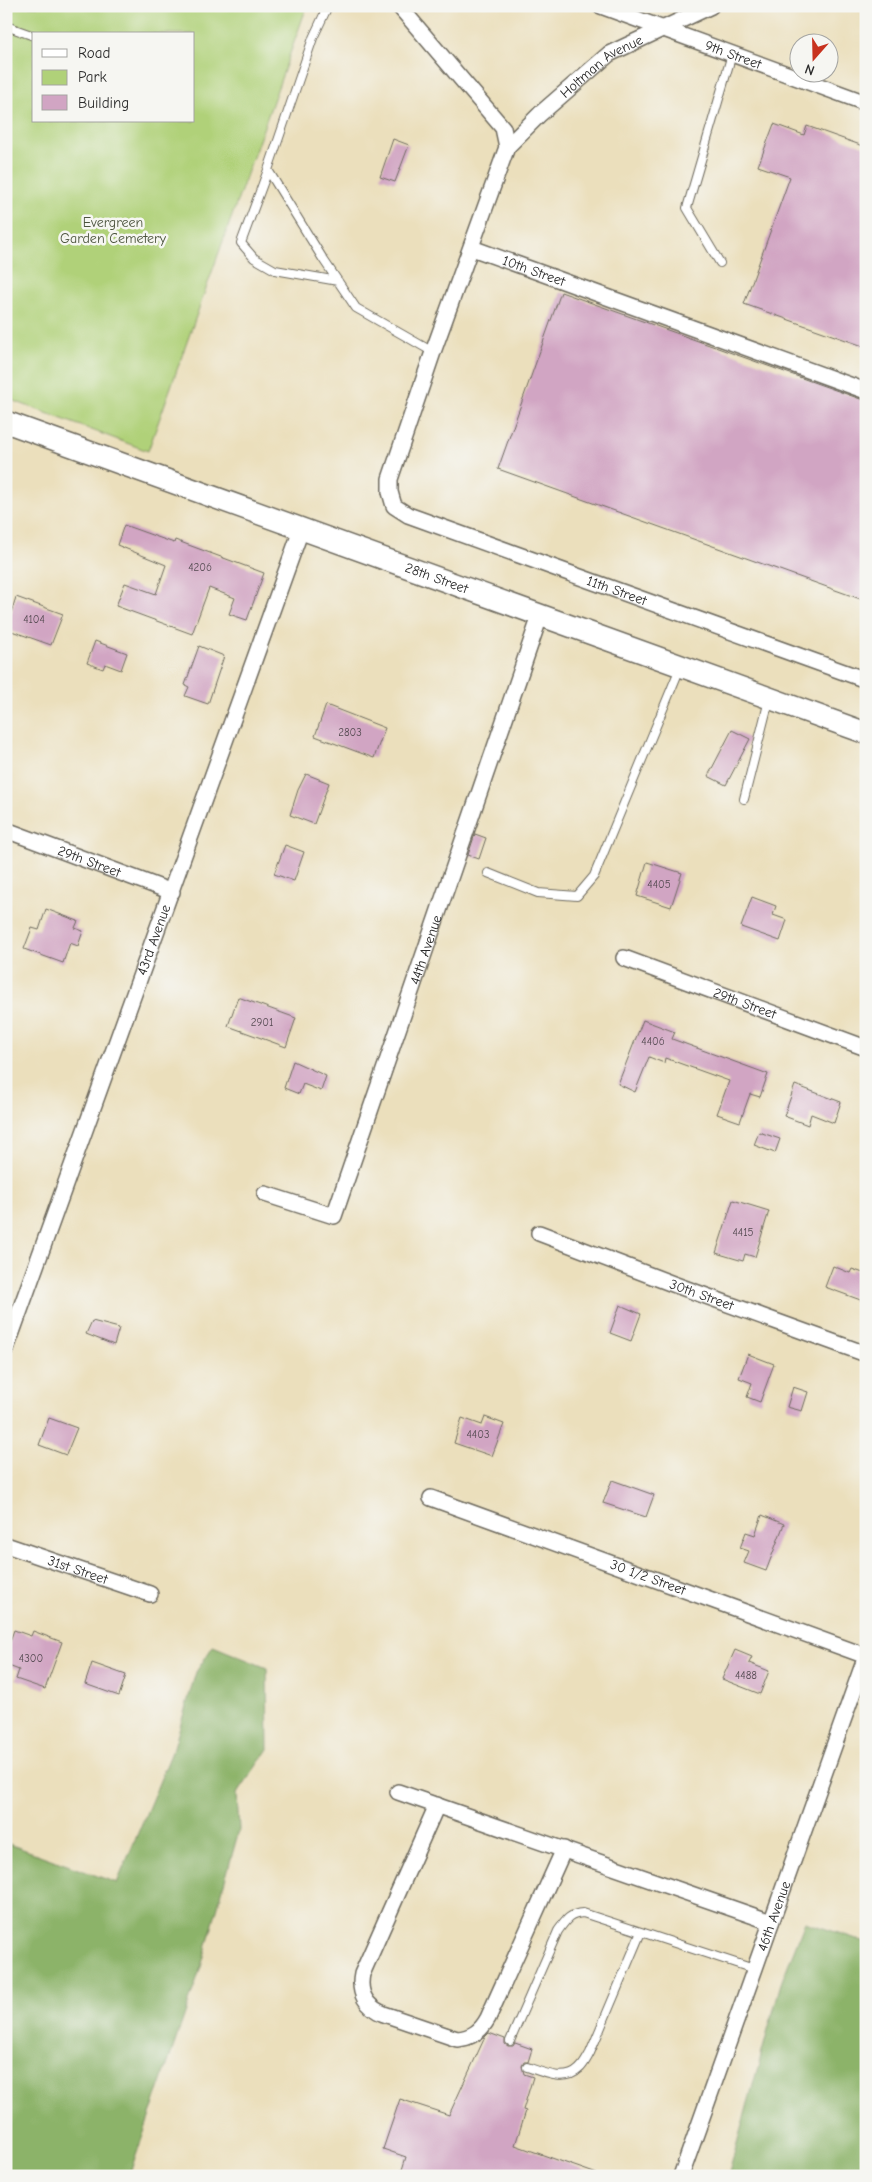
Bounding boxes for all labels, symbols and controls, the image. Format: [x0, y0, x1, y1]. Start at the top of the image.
street label: Holtman Avenue [556, 31, 645, 101]
legend [32, 32, 195, 122]
north arrow [790, 32, 840, 82]
street label: 9th Street [703, 36, 765, 73]
text: Road [78, 44, 110, 62]
text: N [803, 60, 817, 79]
text: Park [78, 68, 107, 86]
text: Building [78, 94, 129, 112]
park label: Evergreen Garden Cemetery [60, 214, 167, 247]
street label: 10th Street [500, 251, 569, 290]
street label: 28th Street [403, 559, 471, 597]
house number: 4206 [188, 561, 212, 574]
street label: 11th Street [585, 572, 650, 609]
house number: 4104 [23, 613, 45, 626]
house number: 2803 [338, 726, 362, 739]
street label: 29th Street [55, 842, 124, 881]
house number: 4405 [647, 878, 671, 891]
street label: 43rd Avenue [133, 902, 174, 977]
street label: 44th Avenue [406, 913, 445, 987]
street label: 29th Street [711, 983, 780, 1023]
house number: 2901 [251, 1016, 273, 1029]
house number: 4406 [641, 1035, 665, 1048]
house number: 4415 [733, 1226, 754, 1239]
street label: 30th Street [667, 1275, 737, 1314]
house number: 4403 [467, 1428, 489, 1441]
street label: 31st Street [46, 1551, 111, 1588]
street label: 30 1/2 Street [608, 1555, 689, 1599]
house number: 4300 [19, 1652, 43, 1665]
house number: 4488 [735, 1669, 757, 1682]
street label: 46th Avenue [753, 1879, 794, 1953]

